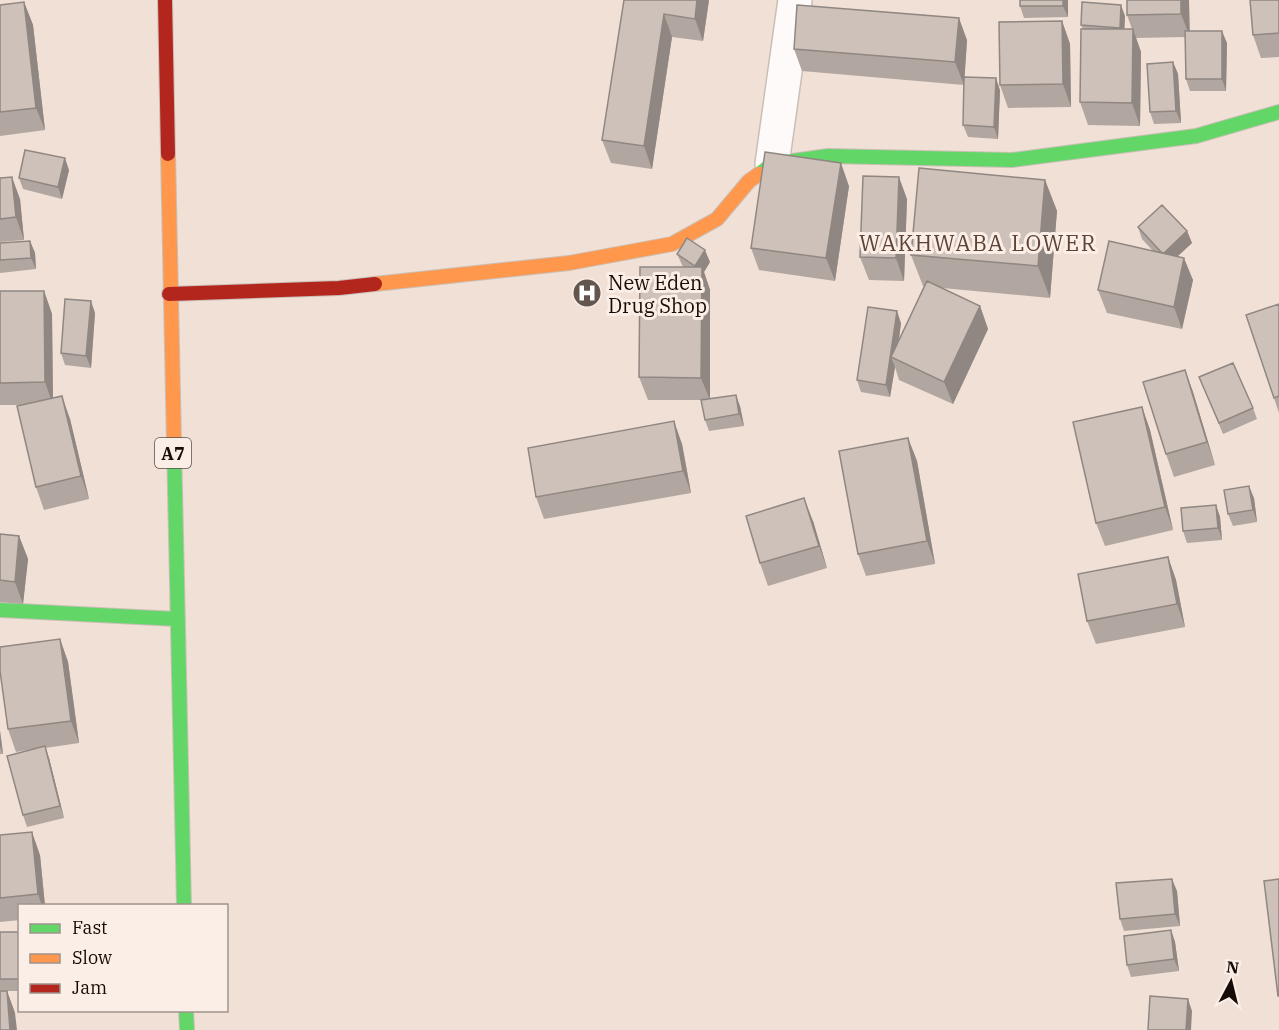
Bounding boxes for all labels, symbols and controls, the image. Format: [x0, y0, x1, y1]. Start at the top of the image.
district label: WAKHWABA LOWER [859, 228, 1097, 257]
place label: New Eden Drug Shop [608, 269, 707, 319]
hospital icon: New Eden Drug Shop [571, 277, 603, 309]
road number: A7 [155, 438, 191, 468]
legend [18, 904, 228, 1012]
text: Fast [72, 916, 107, 939]
text: Slow [72, 946, 112, 969]
north arrow [1201, 952, 1261, 1012]
text: N [1225, 956, 1240, 978]
text: Jam [72, 976, 107, 999]

